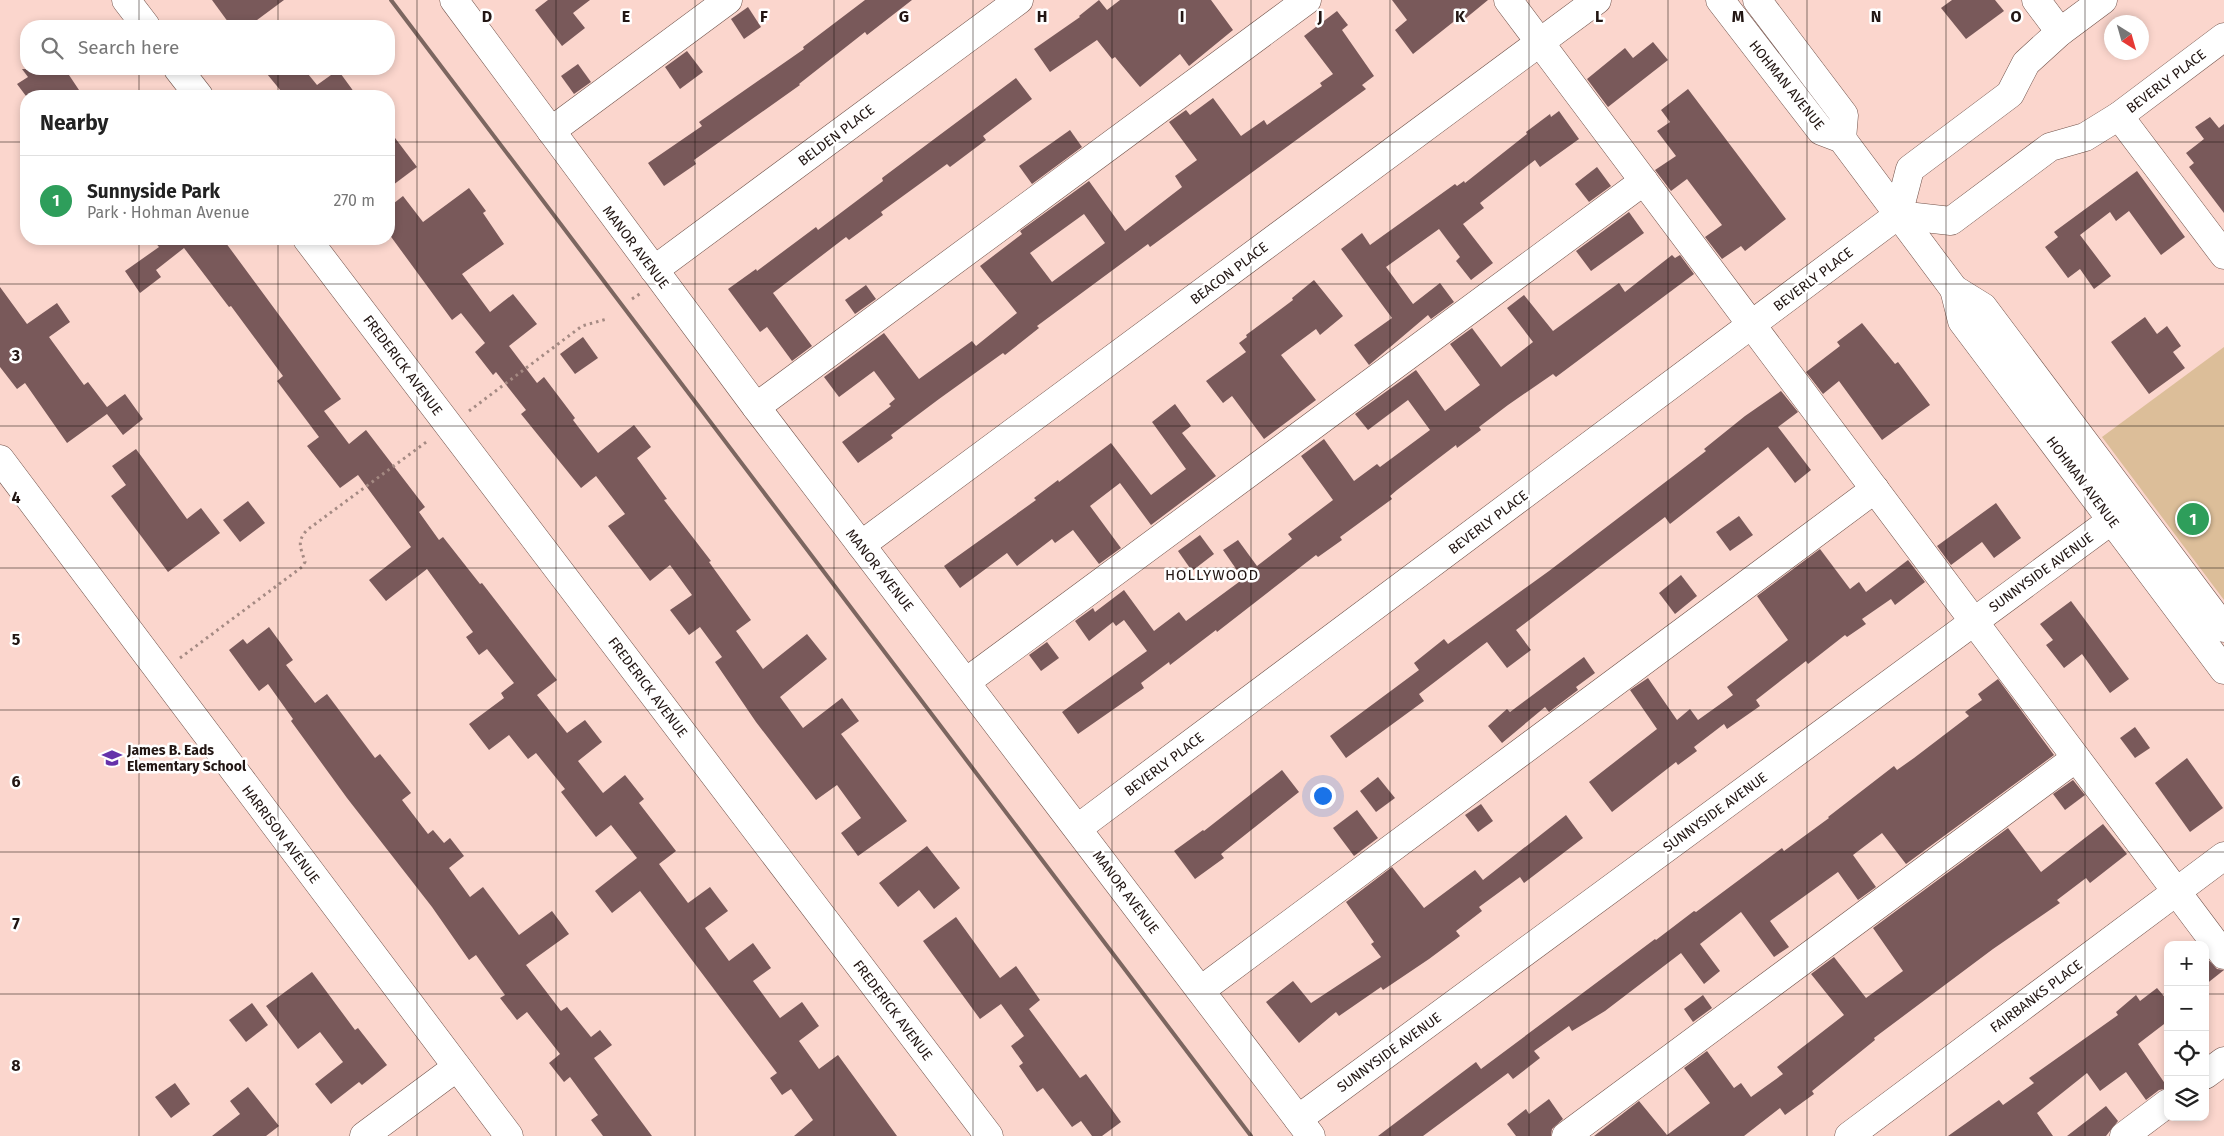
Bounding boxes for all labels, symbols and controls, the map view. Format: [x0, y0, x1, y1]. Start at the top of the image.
text: D [482, 7, 492, 26]
text: E [622, 7, 630, 26]
text: F [760, 7, 768, 26]
text: G [899, 7, 909, 26]
text: H [1037, 7, 1047, 26]
text: I [1180, 7, 1184, 26]
text: J [1316, 7, 1323, 26]
text: K [1455, 7, 1466, 26]
text: L [1595, 7, 1603, 26]
text: M [1732, 7, 1745, 26]
text: N [1871, 7, 1881, 26]
text: O [2010, 7, 2022, 26]
north arrow [2104, 15, 2149, 60]
search box [20, 20, 395, 75]
icon: search [38, 34, 66, 62]
text: Search here [78, 36, 179, 59]
street label: HOHMAN AVENUE [1745, 37, 1828, 134]
street label: BEVERLY PLACE [2123, 46, 2209, 117]
street label: BELDEN PLACE [795, 101, 878, 170]
text: Nearby [40, 110, 108, 136]
text: Sunnyside Park [87, 180, 220, 203]
text: 1 [52, 191, 60, 210]
text: 270 m [333, 191, 375, 210]
street label: MANOR AVENUE [599, 202, 672, 292]
text: Park · Hohman Avenue [87, 203, 250, 222]
street label: BEACON PLACE [1187, 239, 1271, 308]
street label: BEVERLY PLACE [1770, 244, 1856, 315]
street label: FREDERICK AVENUE [359, 312, 446, 419]
text: 3 [11, 346, 20, 365]
street label: HOHMAN AVENUE [2043, 433, 2123, 531]
street label: BEVERLY PLACE [1445, 487, 1531, 558]
text: 4 [11, 488, 21, 507]
pin: 1 [2177, 500, 2209, 538]
street label: MANOR AVENUE [842, 526, 917, 615]
street label: SUNNYSIDE AVENUE [1986, 529, 2097, 616]
district label: HOLLYWOOD [1165, 566, 1259, 584]
text: 5 [12, 630, 21, 649]
street label: FREDERICK AVENUE [604, 634, 691, 741]
street label: BEVERLY PLACE [1121, 729, 1207, 800]
place label: James B. Eads Elementary School [126, 742, 247, 775]
school or university icon: James B. Eads Elementary School [101, 747, 123, 769]
street label: SUNNYSIDE AVENUE [1660, 769, 1771, 856]
text: 6 [11, 772, 21, 791]
street label: HARRISON AVENUE [238, 782, 323, 887]
your location [1310, 783, 1336, 809]
street label: MANOR AVENUE [1089, 847, 1162, 937]
text: 7 [12, 914, 20, 933]
map controls [2164, 941, 2209, 1121]
button: + [2164, 941, 2209, 986]
street label: FAIRBANKS PLACE [1987, 956, 2086, 1036]
street label: FREDERICK AVENUE [849, 957, 936, 1064]
button: − [2164, 986, 2209, 1031]
street label: SUNNYSIDE AVENUE [1334, 1009, 1445, 1096]
button: locate [2164, 1031, 2209, 1076]
text: 8 [11, 1056, 21, 1075]
button: layers [2164, 1076, 2209, 1121]

